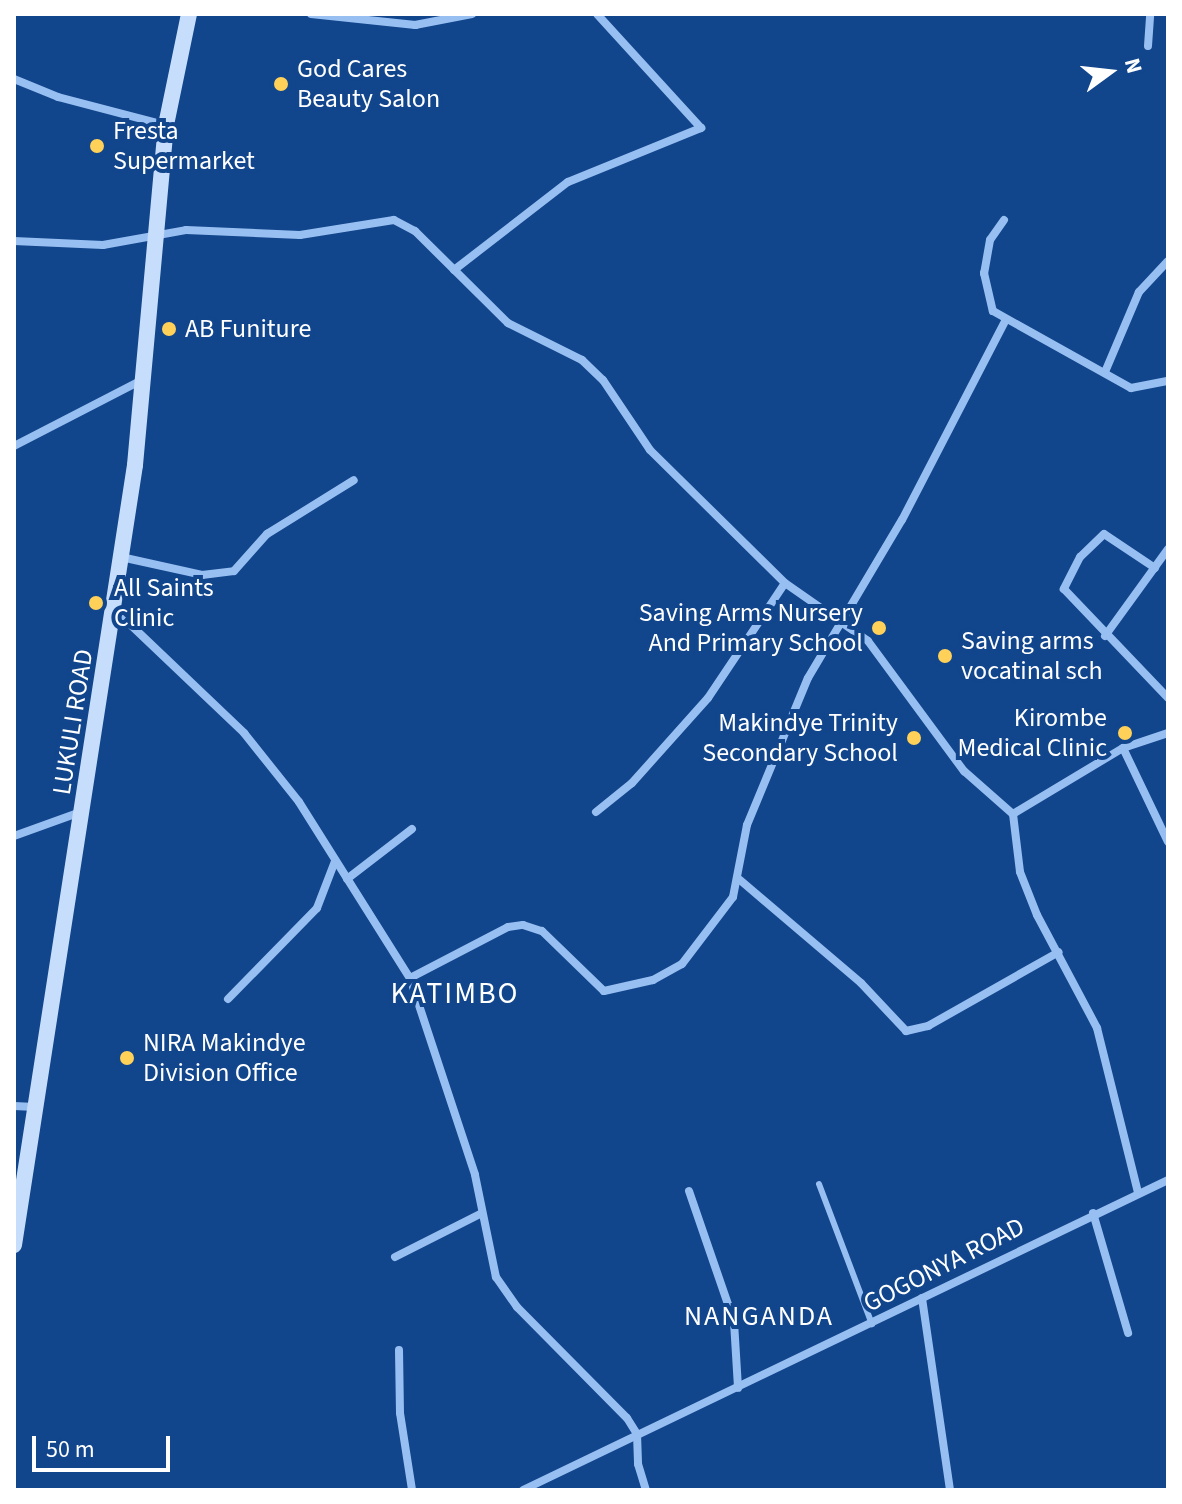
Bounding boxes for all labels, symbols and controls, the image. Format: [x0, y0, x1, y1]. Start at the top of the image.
north arrow [1070, 32, 1150, 112]
place label: God Cares Beauty Salon [297, 53, 440, 114]
text: N [1116, 55, 1151, 77]
marker: God Cares Beauty Salon [272, 75, 290, 93]
place label: Fresta Supermarket [113, 115, 255, 176]
marker: Fresta Supermarket [88, 137, 106, 155]
place label: AB Funiture [185, 313, 311, 345]
marker: AB Funiture [160, 320, 178, 338]
place label: All Saints Clinic [114, 572, 214, 634]
marker: All Saints Clinic [85, 592, 107, 614]
place label: Saving Arms Nursery And Primary School [639, 597, 863, 658]
marker: Saving Arms Nursery And Primary School [870, 619, 888, 637]
place label: Saving arms vocatinal sch [961, 625, 1103, 686]
street label: LUKULI ROAD [46, 647, 100, 797]
marker: Saving arms vocatinal sch [936, 647, 954, 665]
place label: Kirombe Medical Clinic [958, 702, 1107, 764]
place label: Makindye Trinity Secondary School [702, 707, 898, 768]
marker: Kirombe Medical Clinic [1114, 722, 1136, 744]
marker: Makindye Trinity Secondary School [905, 729, 923, 747]
district label: KATIMBO [390, 976, 520, 1012]
place label: NIRA Makindye Division Office [143, 1027, 306, 1088]
marker: NIRA Makindye Division Office [118, 1049, 136, 1067]
street label: GOGONYA ROAD [858, 1211, 1030, 1319]
district label: NANGANDA [684, 1299, 834, 1333]
scale bar [36, 1420, 174, 1470]
text: 50 m [46, 1432, 95, 1467]

